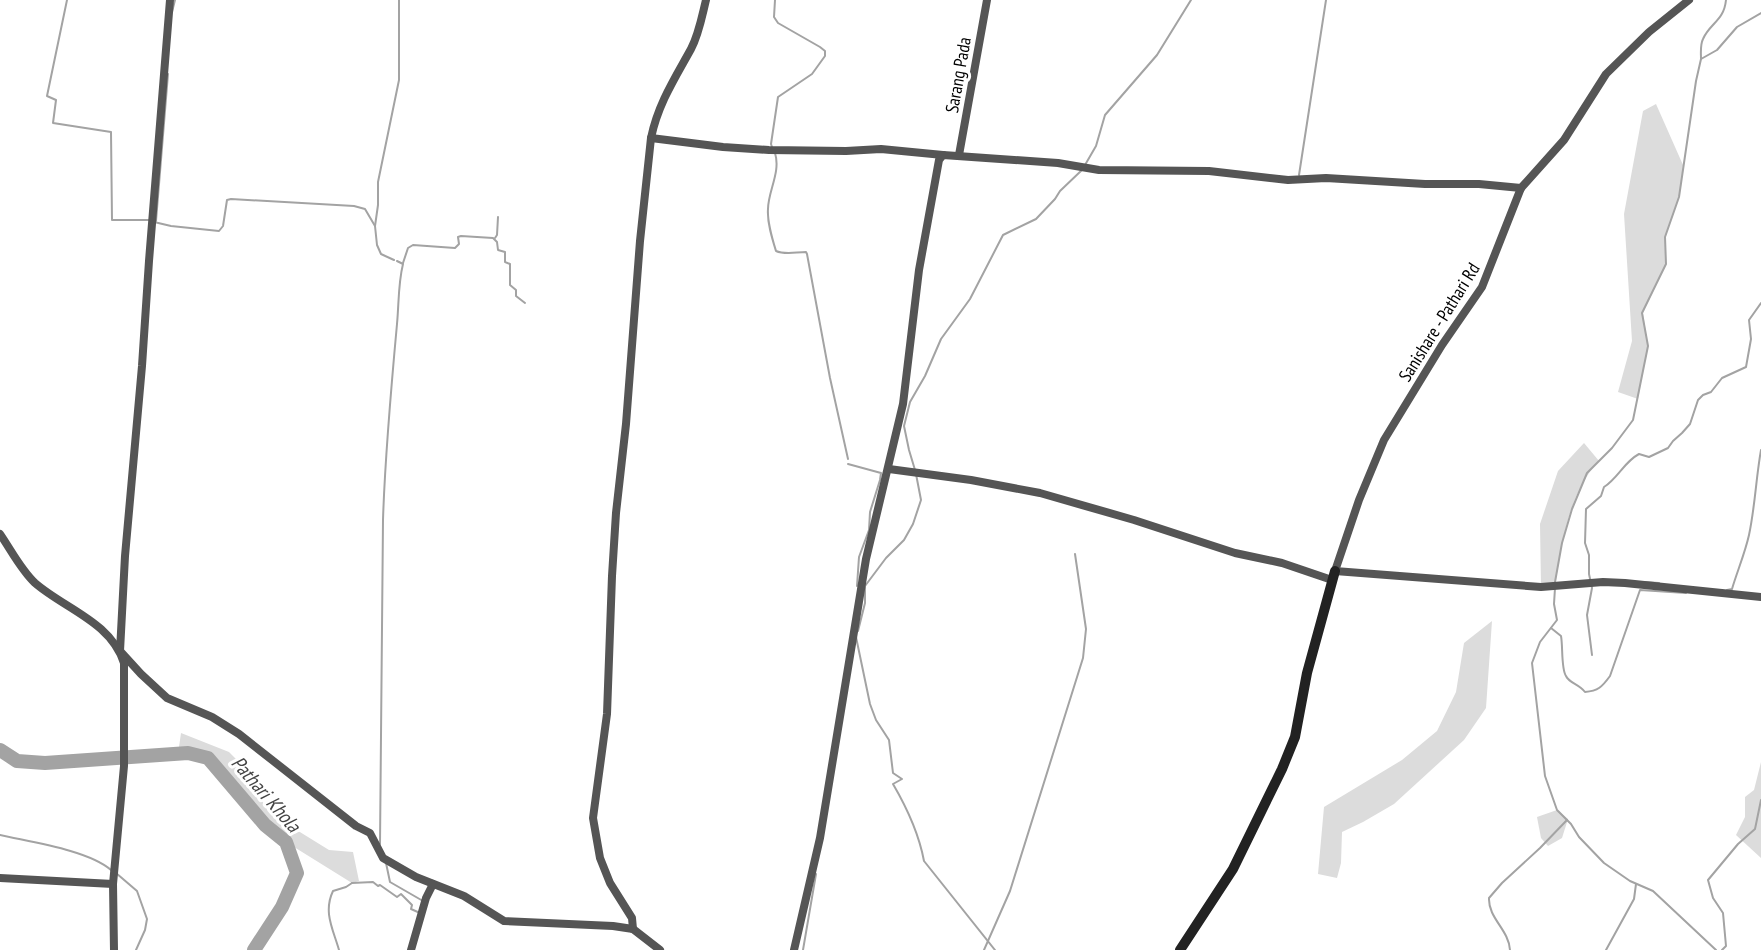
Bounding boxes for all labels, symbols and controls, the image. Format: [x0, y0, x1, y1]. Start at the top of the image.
street label: Sarang Pada [940, 35, 976, 115]
street label: Sanishare - Pathari Rd [1393, 258, 1485, 386]
water label: Pathari Khola [226, 750, 307, 838]

